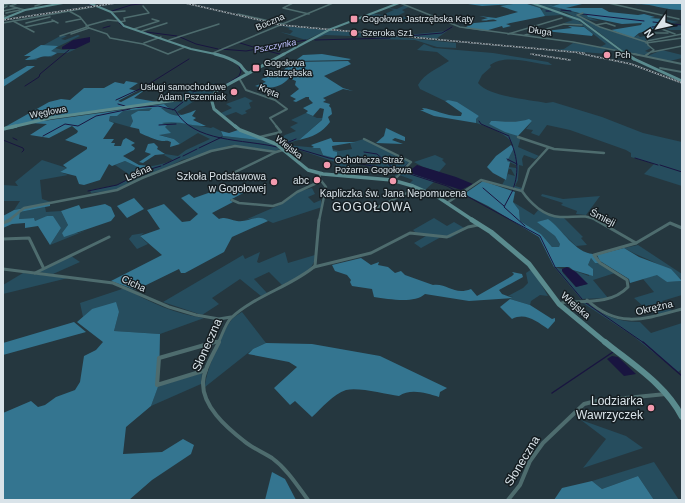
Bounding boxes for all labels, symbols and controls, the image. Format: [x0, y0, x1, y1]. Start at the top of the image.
north arrow [637, 8, 677, 48]
street label: Boczna [254, 12, 286, 32]
marker: Gogołowa Jastrzębska Kąty [349, 14, 359, 24]
place label: Gogołowa Jastrzębska Kąty [362, 14, 474, 24]
street label: Długa [528, 24, 552, 38]
text: N [641, 27, 656, 40]
marker: Szeroka Sz1 [349, 28, 359, 38]
place label: Szeroka Sz1 [362, 28, 413, 38]
water label: Pszczynka [253, 37, 297, 55]
marker: Pch [602, 50, 612, 60]
place label: Pch [615, 50, 631, 60]
place label: Gogołowa Jastrzębska [264, 58, 312, 78]
marker: Gogołowa Jastrzębska [251, 63, 261, 73]
place label: Usługi samochodowe Adam Pszenniak [140, 82, 226, 102]
street label: Kręta [257, 82, 281, 100]
marker: Usługi samochodowe Adam Pszenniak [229, 87, 239, 97]
street label: Węglowa [29, 104, 67, 120]
street label: Wiejska [274, 133, 304, 161]
place label: Ochotnicza Straż Pożarna Gogołowa [335, 155, 412, 175]
marker: Ochotnicza Straż Pożarna Gogołowa [322, 160, 332, 170]
street label: Leśna [124, 162, 153, 183]
place label: Szkoła Podstawowa w Gogołowej [177, 171, 266, 194]
place label: abc [293, 175, 309, 186]
marker: abc [312, 175, 322, 185]
marker: Kapliczka św. Jana Nepomucena [388, 176, 398, 186]
marker: Szkoła Podstawowa w Gogołowej [269, 177, 279, 187]
place label: Kapliczka św. Jana Nepomucena [320, 188, 467, 199]
district label: GOGOŁOWA [332, 200, 412, 214]
street label: Śmieji [588, 205, 618, 229]
street label: Cicha [120, 273, 148, 294]
street label: Wiejska [559, 290, 593, 321]
street label: Okrężna [634, 298, 674, 317]
street label: Słoneczna [189, 316, 225, 373]
place label: Lodziarka Wawrzyczek [576, 394, 644, 422]
marker: Lodziarka Wawrzyczek [646, 403, 656, 413]
street label: Słoneczna [502, 433, 543, 489]

